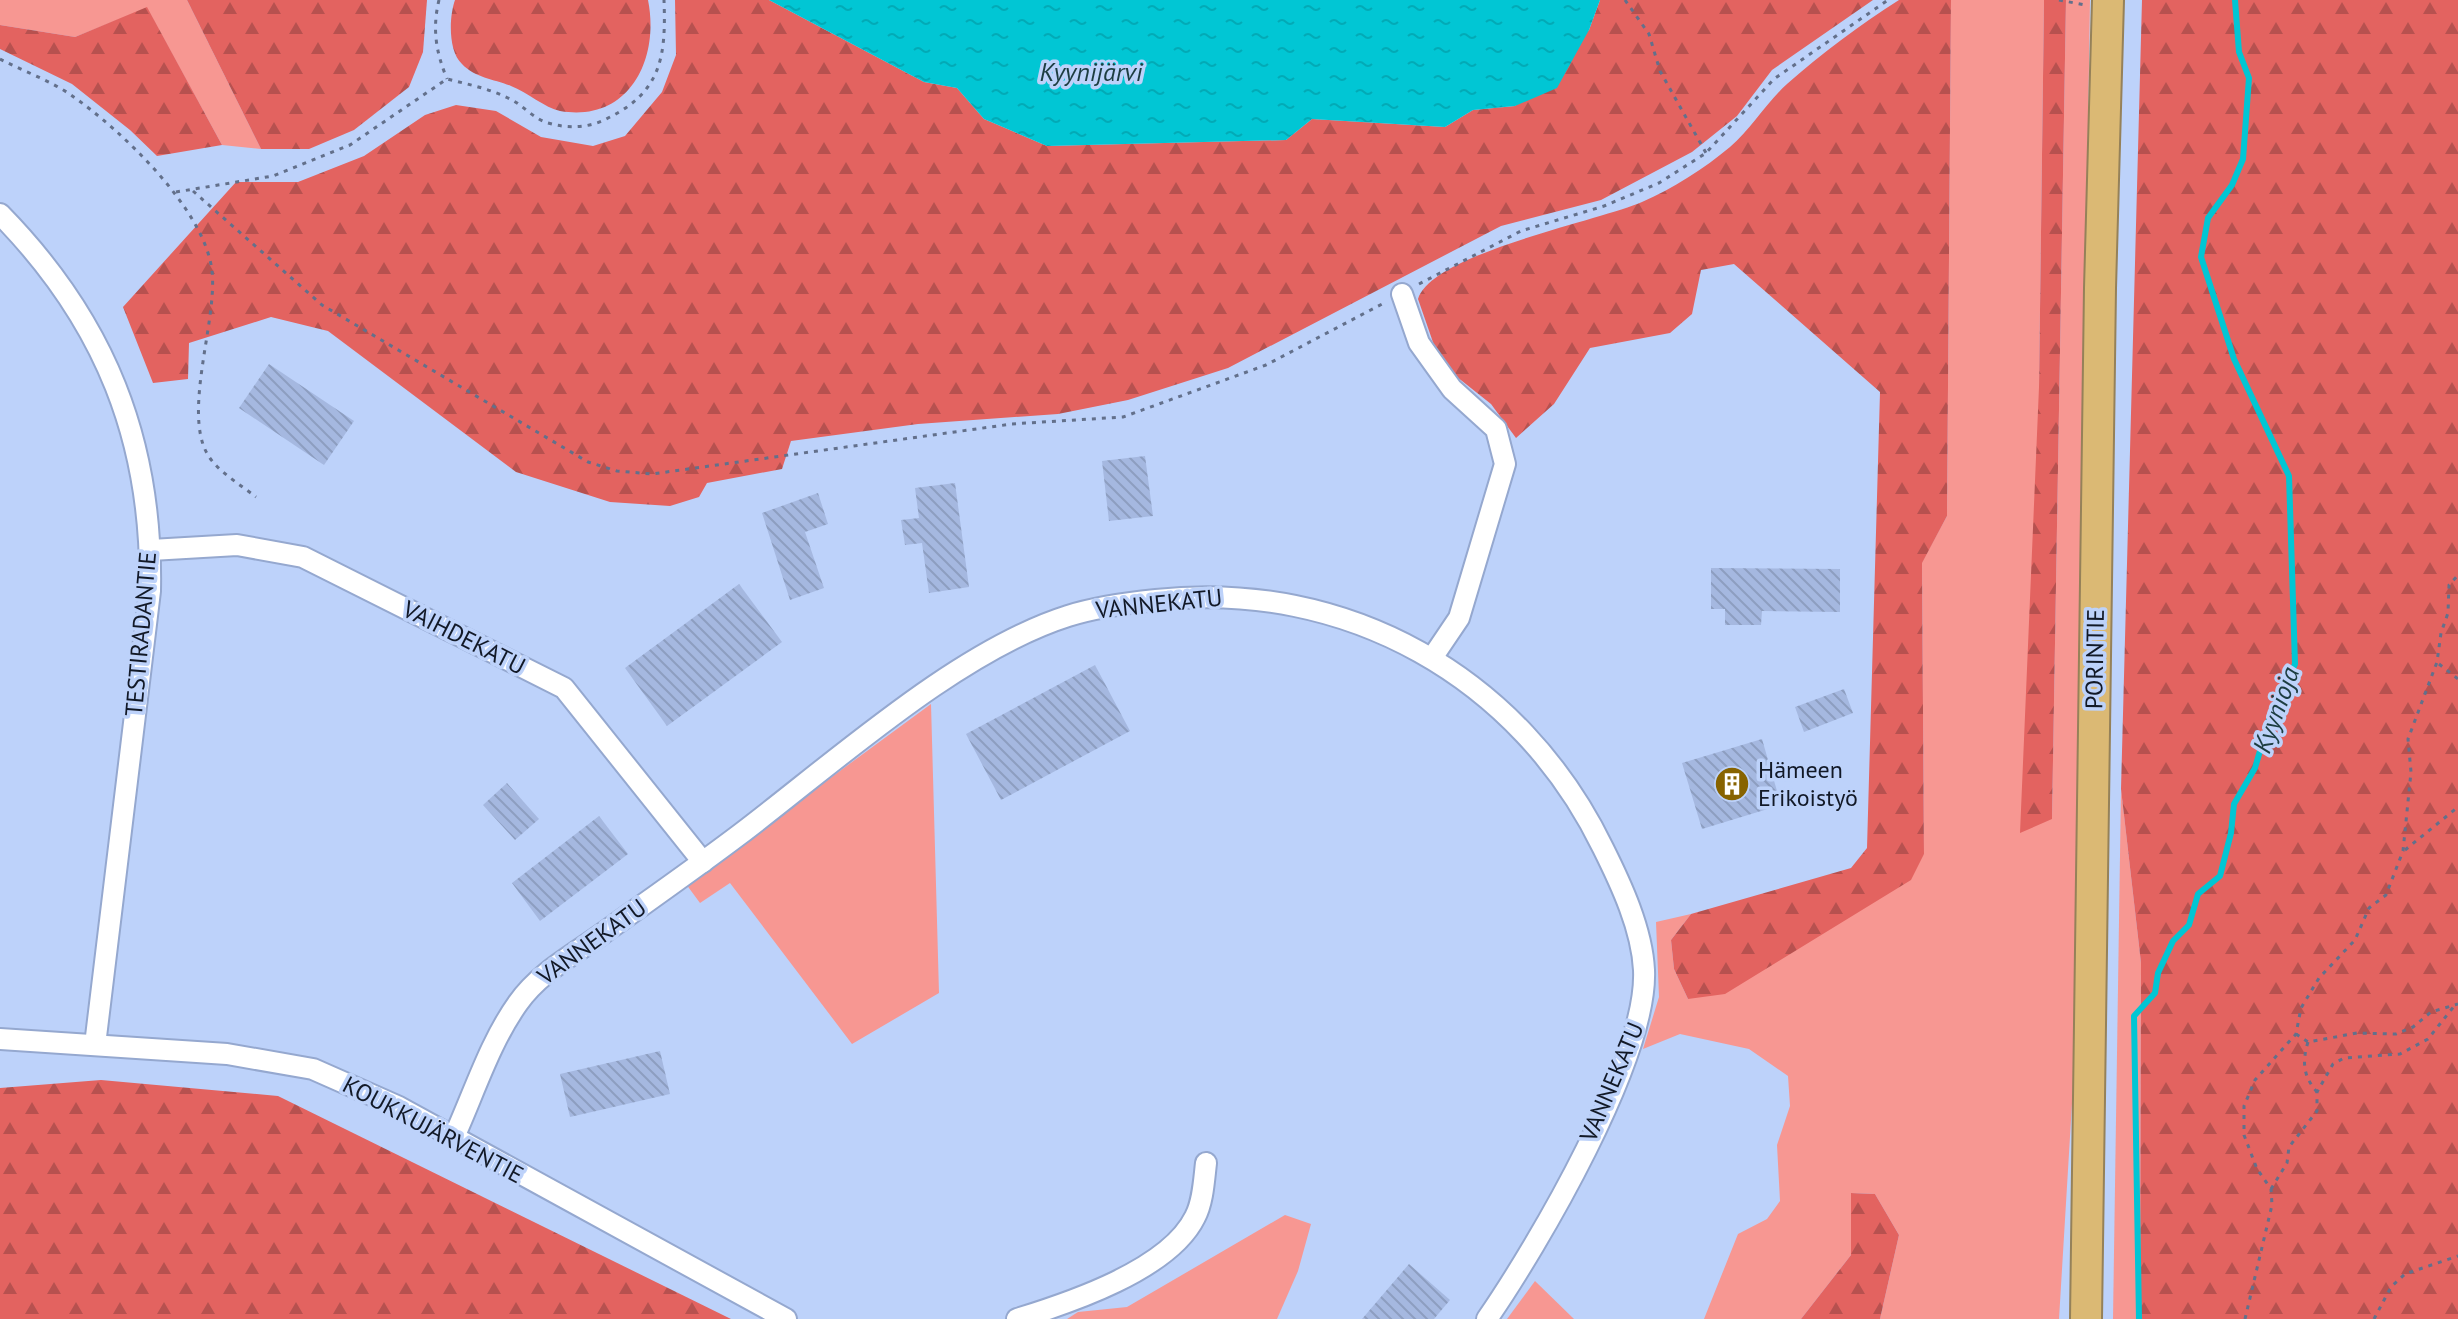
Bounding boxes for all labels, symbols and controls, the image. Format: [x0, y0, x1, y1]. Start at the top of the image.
water label: Kyynijärvi [1039, 55, 1144, 88]
street label: TESTIRADANTIE [118, 550, 163, 718]
street label: VANNEKATU [1093, 581, 1224, 626]
street label: VAIHDEKATU [397, 593, 531, 682]
street label: PORINTIE [2078, 609, 2111, 709]
water label: Kyynioja [2245, 662, 2306, 757]
place label: Hämeen Erikoistyö [1758, 754, 1858, 813]
building icon: Hämeen Erikoistyö [1713, 765, 1751, 803]
street label: VANNEKATU [530, 892, 652, 992]
street label: VANNEKATU [1572, 1017, 1651, 1147]
street label: KOUKKUJÄRVENTIE [337, 1069, 529, 1190]

